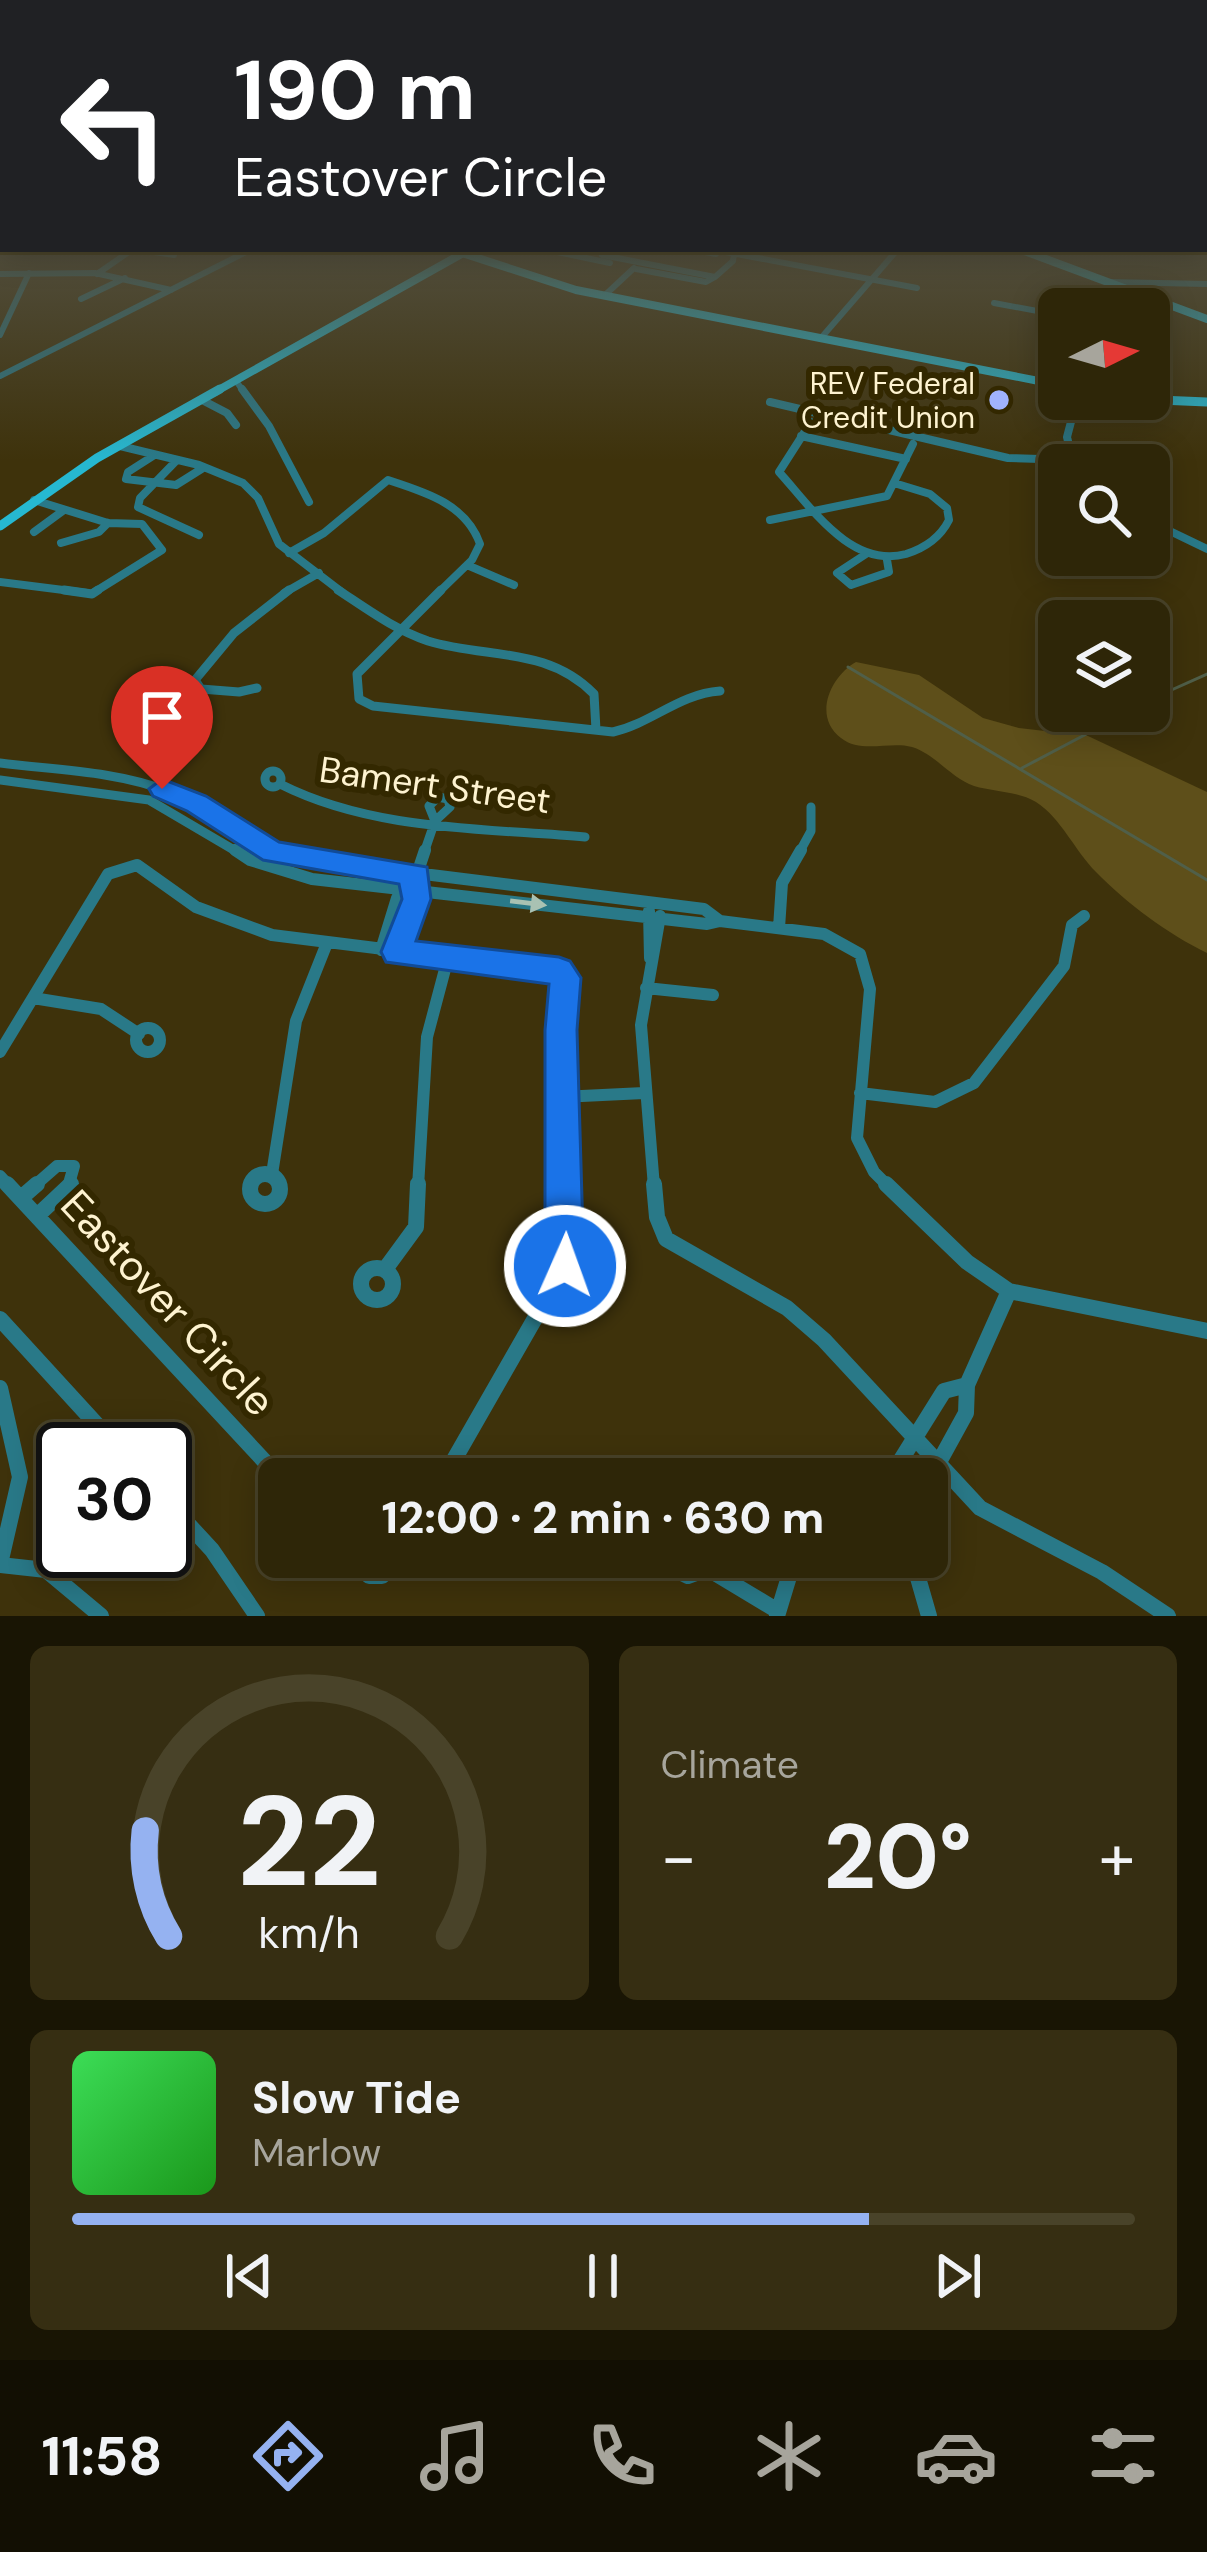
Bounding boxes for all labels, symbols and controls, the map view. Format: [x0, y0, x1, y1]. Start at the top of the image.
text: 190 m [234, 36, 476, 145]
icon: left [36, 48, 192, 204]
text: Eastover Circle [234, 142, 607, 213]
north arrow [1038, 288, 1170, 420]
map controls [1038, 288, 1170, 732]
place label: REV Federal Credit Union [801, 364, 975, 437]
marker: REV Federal Credit Union [986, 387, 1012, 413]
button: search [1038, 444, 1170, 576]
button: layers [1038, 600, 1170, 732]
pin [111, 666, 213, 789]
icon: arrive [129, 684, 195, 750]
street label: Bamert Street [316, 746, 554, 824]
one-way arrow [510, 893, 547, 912]
street label: Eastover Circle [49, 1178, 287, 1428]
position arrow [502, 1203, 628, 1329]
speed limit sign: 30 [36, 1422, 192, 1578]
text: 12:00 · 2 min · 630 m [382, 1488, 824, 1547]
text: Climate [661, 1739, 799, 1790]
text: 22 [237, 1761, 381, 1924]
text: 20° [824, 1799, 972, 1916]
text: − [661, 1815, 697, 1900]
text: + [1099, 1815, 1135, 1900]
text: km/h [259, 1905, 360, 1961]
text: Slow Tide [252, 2068, 461, 2127]
text: Marlow [252, 2127, 381, 2178]
icon: previous [216, 2243, 282, 2309]
icon: pause [570, 2243, 636, 2309]
icon: next [925, 2243, 991, 2309]
icon: directions [246, 2414, 330, 2498]
icon: music [413, 2414, 497, 2498]
icon: phone [580, 2414, 664, 2498]
icon: climate [747, 2414, 831, 2498]
icon: car [914, 2414, 998, 2498]
icon: filters [1081, 2414, 1165, 2498]
text: 11:58 [42, 2421, 162, 2492]

